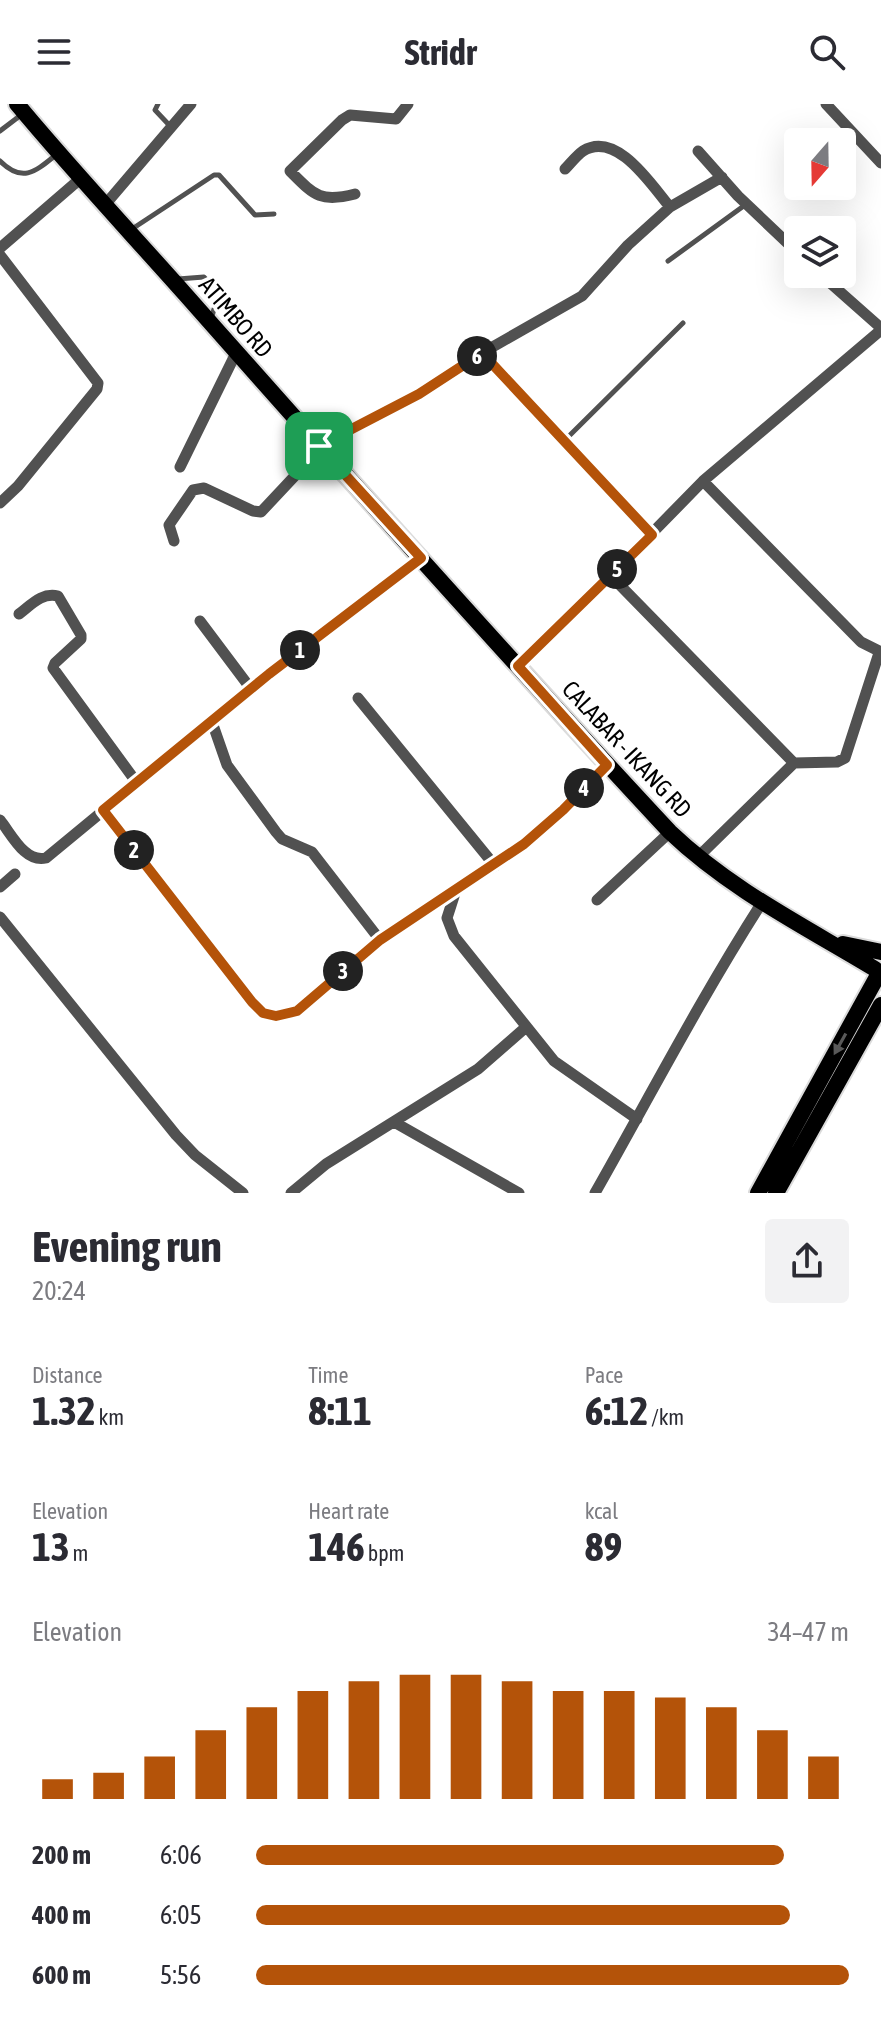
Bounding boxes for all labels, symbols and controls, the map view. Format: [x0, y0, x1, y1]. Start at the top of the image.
icon: menu [32, 30, 76, 74]
icon: search [805, 30, 849, 74]
text: Stridr [404, 31, 477, 73]
north arrow [784, 128, 856, 200]
map controls [784, 128, 856, 288]
button: layers [784, 216, 856, 288]
street label: ATIMBO RD [194, 271, 278, 363]
pin: 6 [457, 336, 497, 376]
text: 6 [472, 343, 482, 369]
pin [285, 412, 353, 480]
icon: arrive [297, 424, 341, 468]
pin: 5 [597, 549, 637, 589]
text: 5 [612, 556, 622, 582]
pin: 1 [280, 630, 320, 670]
text: 1 [295, 637, 305, 663]
street label: CALABAR - IKANG RD [557, 675, 697, 823]
pin: 4 [564, 768, 604, 808]
text: 4 [579, 775, 589, 801]
pin: 2 [114, 830, 154, 870]
text: 2 [129, 837, 139, 863]
pin: 3 [323, 951, 363, 991]
text: 3 [338, 958, 348, 984]
one-way arrow [833, 1032, 847, 1055]
button: share [765, 1219, 849, 1303]
text: Evening run [32, 1221, 222, 1271]
text: 20:24 [32, 1276, 86, 1306]
text: Distance [32, 1362, 103, 1388]
text: Time [308, 1362, 348, 1388]
text: Pace [585, 1362, 623, 1388]
text: 1.32 [32, 1388, 96, 1433]
text: 8:11 [308, 1388, 372, 1433]
text: 6:12 [585, 1388, 648, 1433]
text: km [96, 1404, 124, 1430]
text: /km [648, 1404, 684, 1430]
text: Elevation [32, 1498, 108, 1524]
text: Heart rate [308, 1498, 389, 1524]
text: kcal [585, 1498, 618, 1524]
text: 13 [32, 1524, 70, 1569]
text: 146 [308, 1524, 365, 1569]
text: 89 [585, 1524, 622, 1569]
text: m [70, 1540, 88, 1566]
text: bpm [365, 1540, 404, 1566]
text: Elevation [32, 1617, 122, 1647]
text: 34–47 m [767, 1617, 849, 1647]
text: 200 m [32, 1840, 91, 1870]
text: 6:06 [160, 1840, 202, 1870]
text: 400 m [32, 1900, 91, 1930]
text: 6:05 [160, 1900, 202, 1930]
text: 600 m [32, 1960, 91, 1990]
text: 5:56 [160, 1960, 201, 1990]

